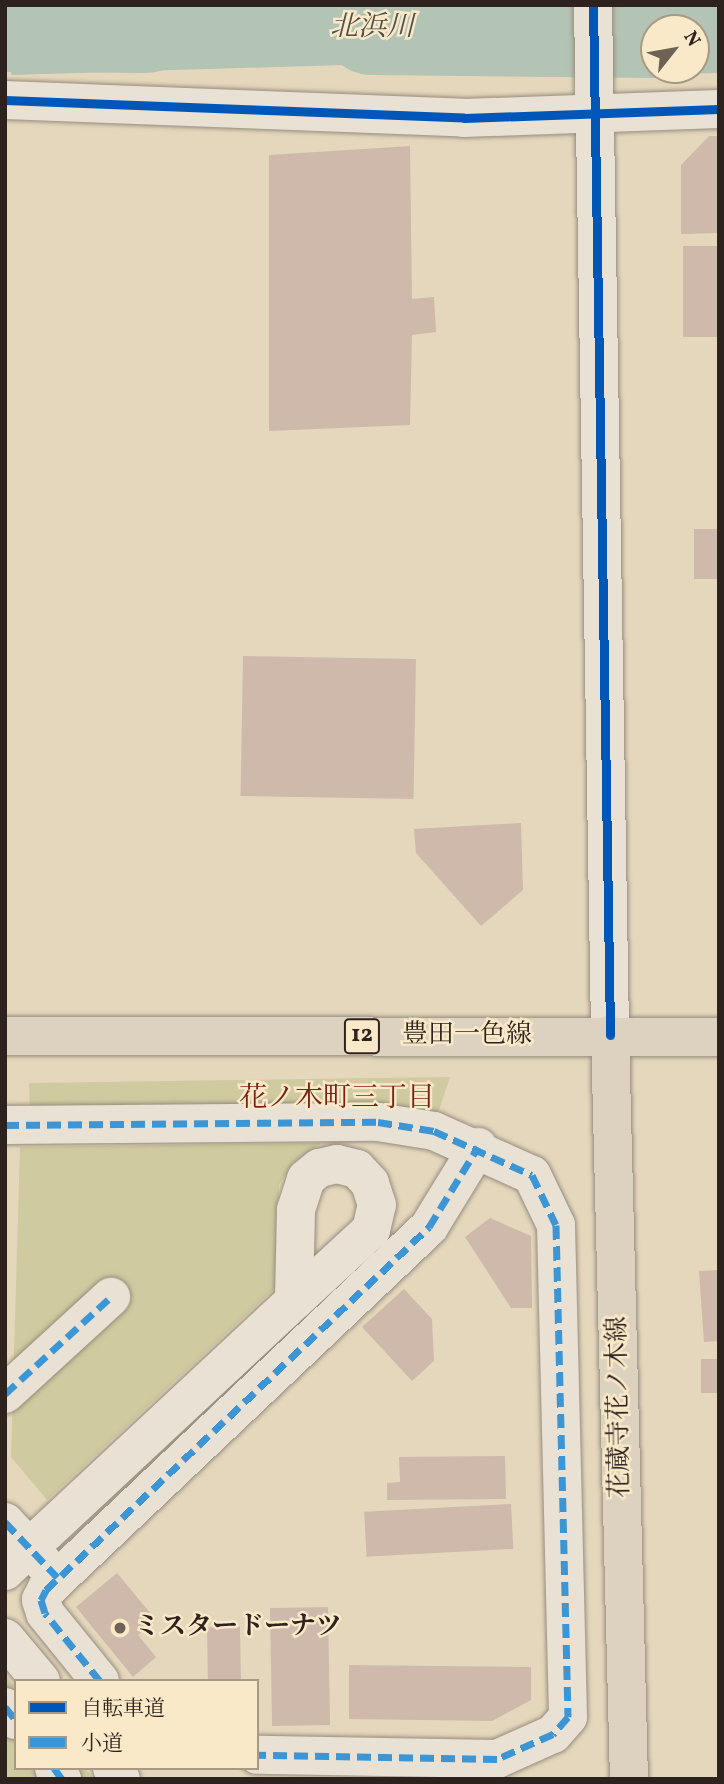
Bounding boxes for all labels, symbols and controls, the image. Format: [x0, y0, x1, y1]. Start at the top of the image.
water label: 北浜川 [330, 11, 414, 45]
north arrow [640, 14, 710, 84]
text: N [677, 27, 706, 52]
road number: 12 [343, 1016, 381, 1056]
street label: 豊田一色線 [402, 1020, 532, 1052]
district label: 花ノ木町三丁目 [239, 1082, 435, 1116]
street label: 花蔵寺花ノ木線 [603, 1316, 637, 1498]
place label: ミスタードーナツ [134, 1612, 342, 1644]
marker: ミスタードーナツ [112, 1620, 128, 1636]
legend [14, 1679, 259, 1770]
text: 自転車道 [81, 1695, 165, 1724]
text: 小道 [81, 1730, 123, 1759]

